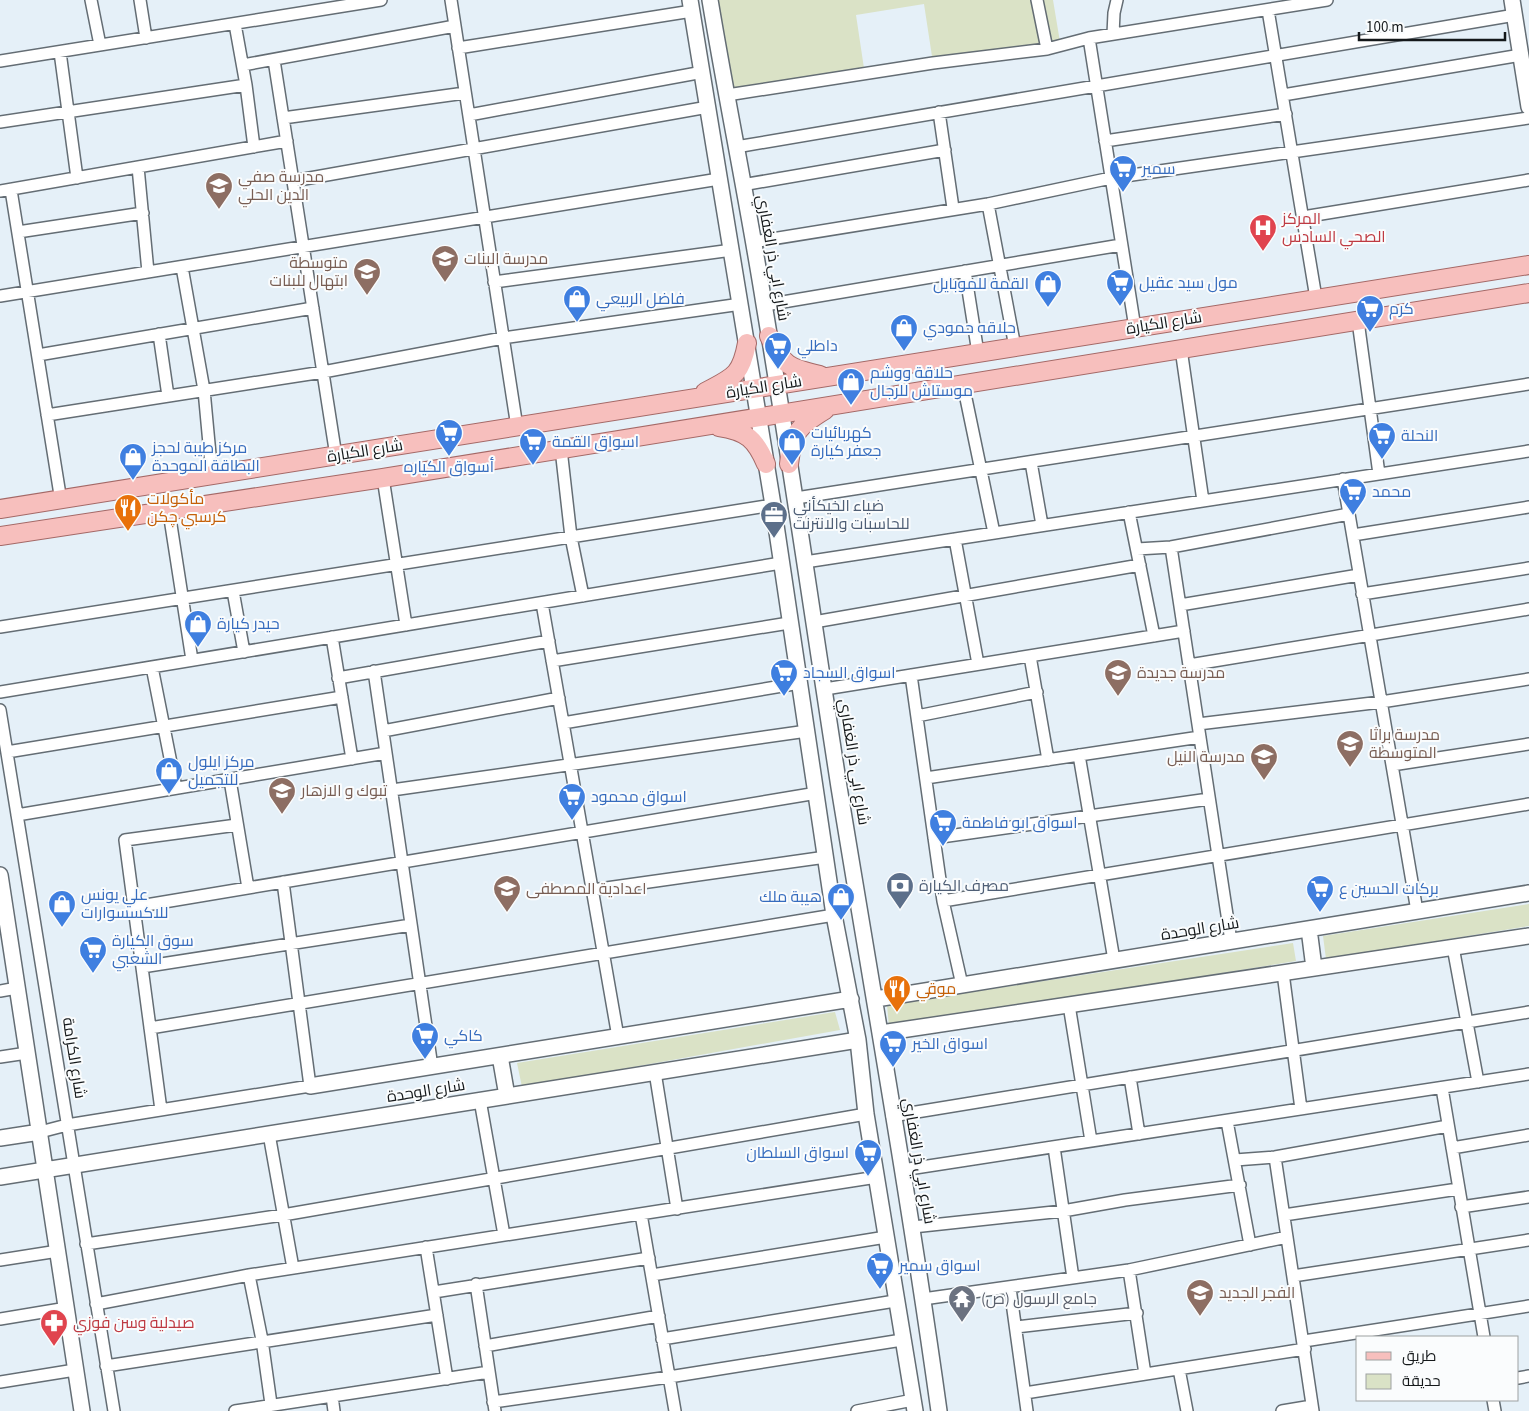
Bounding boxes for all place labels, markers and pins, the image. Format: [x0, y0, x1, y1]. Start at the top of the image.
supermarket icon: سمير [1108, 154, 1138, 193]
place label: سمير [1141, 158, 1176, 180]
place label: مدرسة صفي الدين الحلي [238, 166, 324, 208]
school or university icon: مدرسة صفي الدين الحلي [204, 171, 234, 210]
place label: المركز الصحي السادس [1281, 208, 1386, 250]
hospital icon: المركز الصحي السادس [1248, 213, 1278, 252]
school or university icon: مدرسة البنات [430, 244, 460, 283]
place label: مدرسة البنات [464, 248, 548, 270]
place label: متوسطة ابتهال للبنات [270, 252, 348, 292]
school or university icon: متوسطة ابتهال للبنات [352, 257, 382, 296]
supermarket icon: مول سيد عقيل [1105, 268, 1135, 307]
shop icon: القمة للموبايل [1033, 269, 1063, 308]
place label: مول سيد عقيل [1139, 272, 1238, 294]
place label: القمة للموبايل [933, 273, 1029, 295]
shop icon: فاضل الربيعي [562, 284, 592, 323]
place label: فاضل الربيعي [596, 288, 685, 312]
supermarket icon: كرم [1355, 294, 1385, 333]
place label: كرم [1389, 298, 1414, 320]
shop icon: حلاقه حمودي [889, 313, 919, 352]
place label: حلاقه حمودي [923, 317, 1016, 341]
supermarket icon: داطلي [763, 331, 793, 370]
place label: داطلي [797, 335, 838, 359]
place label: حلاقة ووشم موستاش للرجال [870, 362, 973, 402]
shop icon: حلاقة ووشم موستاش للرجال [836, 367, 866, 406]
supermarket icon: أسواق الكياره [434, 418, 464, 457]
supermarket icon: النحلة [1367, 421, 1397, 460]
place label: كهربائيات جعفر كيارة [811, 422, 881, 462]
place label: النحلة [1401, 425, 1438, 447]
supermarket icon: اسواق القمة [518, 427, 548, 466]
shop icon: كهربائيات جعفر كيارة [777, 427, 807, 466]
place label: اسواق القمة [552, 431, 639, 453]
place label: مركز طيبة لحجز البطاقة الموحدة [151, 437, 260, 477]
shop icon: مركز طيبة لحجز البطاقة الموحدة [118, 442, 148, 481]
place label: أسواق الكياره [404, 456, 494, 478]
supermarket icon: محمد [1338, 477, 1368, 516]
place label: محمد [1372, 481, 1411, 503]
place label: مأكولات كرسبي چكن [147, 488, 227, 530]
restaurant icon: مأكولات كرسبي چكن [113, 493, 143, 532]
place label: ضياء الخيكأني للحاسبات والانترنت [793, 495, 910, 535]
office icon: ضياء الخيكأني للحاسبات والانترنت [759, 500, 789, 539]
shop icon: حيدر كيارة [183, 609, 213, 648]
place label: حيدر كيارة [217, 613, 280, 635]
supermarket icon: اسواق السجاد [769, 658, 799, 697]
school or university icon: مدرسة جديدة [1103, 658, 1133, 697]
place label: اسواق السجاد [803, 662, 896, 684]
place label: مدرسة جديدة [1137, 662, 1225, 684]
place label: مدرسة براثا المتوسطة [1369, 724, 1440, 764]
school or university icon: مدرسة براثا المتوسطة [1335, 729, 1365, 768]
school or university icon: مدرسة النيل [1249, 742, 1279, 781]
place label: مدرسة النيل [1167, 746, 1245, 768]
place label: مركز ايلول للتجميل [188, 751, 254, 791]
shop icon: مركز ايلول للتجميل [154, 756, 184, 795]
school or university icon: تبوك و الازهار [267, 776, 297, 815]
place label: تبوك و الازهار [300, 780, 388, 802]
supermarket icon: اسواق محمود [557, 782, 587, 821]
place label: اسواق محمود [591, 786, 687, 808]
supermarket icon: اسواق ابو فاطمة [928, 808, 958, 847]
place label: اسواق ابو فاطمة [962, 812, 1078, 834]
bank icon: مصرف الكيارة [885, 871, 915, 910]
school or university icon: اعدادية المصطفى [492, 874, 522, 913]
supermarket icon: بركات الحسين ع [1305, 874, 1335, 913]
place label: مصرف الكيارة [919, 875, 1009, 897]
place label: اعدادية المصطفى [526, 878, 647, 900]
place label: بركات الحسين ع [1339, 878, 1439, 900]
shop icon: هيبة ملك [826, 882, 856, 921]
place label: علي يونس للاكسسوارات [81, 884, 168, 924]
place label: هيبة ملك [759, 886, 822, 908]
shop icon: علي يونس للاكسسوارات [47, 889, 77, 928]
place label: سوق الكيارة الشعبي [112, 930, 194, 972]
supermarket icon: سوق الكيارة الشعبي [78, 935, 108, 974]
restaurant icon: موقي [882, 974, 912, 1013]
place label: موقي [916, 978, 956, 1002]
supermarket icon: كاكي [410, 1021, 440, 1060]
place label: كاكي [444, 1025, 483, 1049]
supermarket icon: اسواق الخير [878, 1029, 908, 1068]
place label: اسواق الخير [911, 1033, 988, 1055]
supermarket icon: اسواق السلطان [853, 1138, 883, 1177]
place label: اسواق السلطان [746, 1142, 849, 1164]
supermarket icon: اسواق سمير [865, 1251, 895, 1290]
place label: اسواق سمير [898, 1255, 981, 1277]
school or university icon: الفجر الجديد [1185, 1278, 1215, 1317]
place label: الفجر الجديد [1219, 1282, 1295, 1304]
temple icon: جامع الرسول (ص) [947, 1284, 977, 1323]
place label: جامع الرسول (ص) [981, 1288, 1097, 1310]
pharmacy icon: صيدلية وسن فوزي [39, 1308, 69, 1347]
place label: صيدلية وسن فوزي [73, 1312, 195, 1336]

